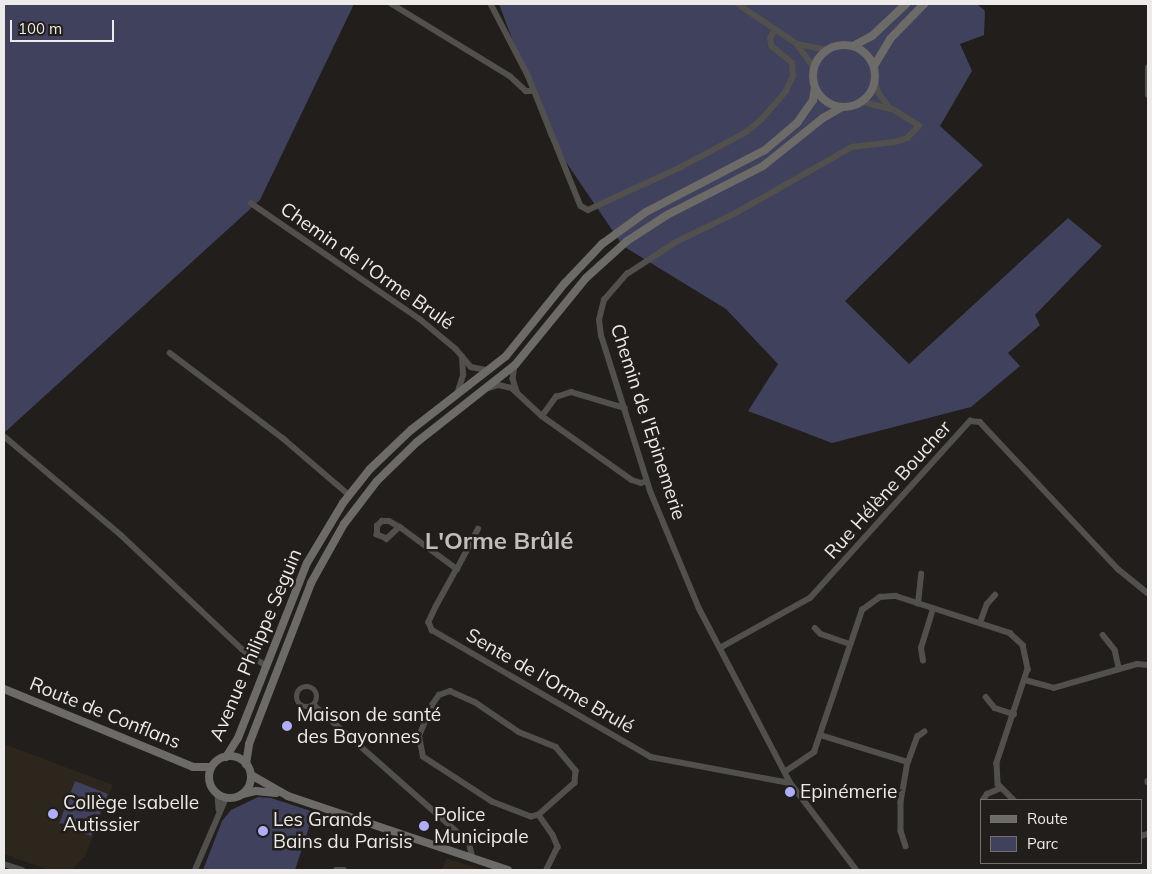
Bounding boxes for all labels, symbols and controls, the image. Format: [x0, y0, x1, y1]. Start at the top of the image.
scale bar [12, 10, 116, 42]
text: 100 m [18, 19, 62, 38]
street label: Chemin de l'Orme Brulé [276, 197, 458, 335]
street label: Chemin de l'Epinemerie [606, 321, 690, 523]
street label: Rue Hélène Boucher [820, 416, 956, 564]
district label: L'Orme Brûlé [425, 527, 573, 555]
street label: Avenue Philippe Seguin [205, 545, 307, 745]
street label: Sente de l'Orme Brulé [462, 624, 638, 738]
street label: Route de Conflans [26, 672, 184, 754]
place label: Maison de santé des Bayonnes [297, 704, 441, 748]
marker: Maison de santé des Bayonnes [281, 720, 293, 732]
place label: Epinémerie [800, 781, 897, 803]
marker: Epinémerie [784, 786, 796, 798]
place label: Collège Isabelle Autissier [63, 792, 199, 836]
legend [980, 799, 1142, 864]
place label: Police Municipale [434, 804, 529, 848]
marker: Collège Isabelle Autissier [47, 808, 59, 820]
place label: Les Grands Bains du Parisis [273, 809, 413, 853]
text: Route [1027, 809, 1068, 828]
marker: Police Municipale [418, 820, 430, 832]
marker: Les Grands Bains du Parisis [257, 825, 269, 837]
text: Parc [1027, 834, 1058, 853]

